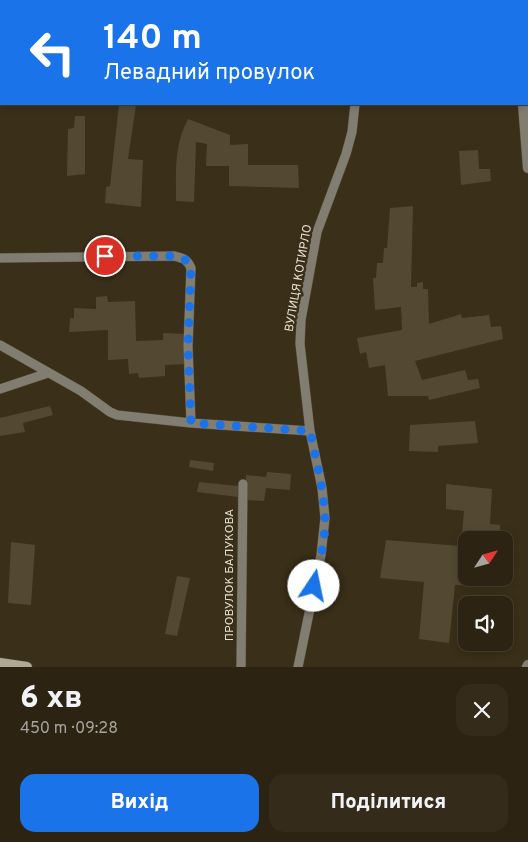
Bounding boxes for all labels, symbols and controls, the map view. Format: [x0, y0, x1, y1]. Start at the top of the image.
text: 140 m [103, 17, 202, 61]
icon: left [20, 20, 85, 85]
text: Левадний провулок [103, 60, 315, 87]
street label: ВУЛИЦЯ КОТИРЛО [282, 223, 316, 333]
pin [84, 235, 126, 277]
icon: arrive [91, 242, 119, 270]
street label: ПРОВУЛОК БАЛУКОВА [222, 509, 238, 641]
north arrow [458, 531, 512, 586]
map controls [458, 531, 513, 651]
position arrow [287, 559, 339, 611]
button: sound [458, 596, 513, 651]
text: 6 хв [20, 681, 82, 718]
button: close [456, 684, 508, 736]
text: 450 m · 09:28 [20, 719, 118, 739]
button: Вихід [20, 774, 259, 832]
button: Поділитися [269, 774, 508, 832]

